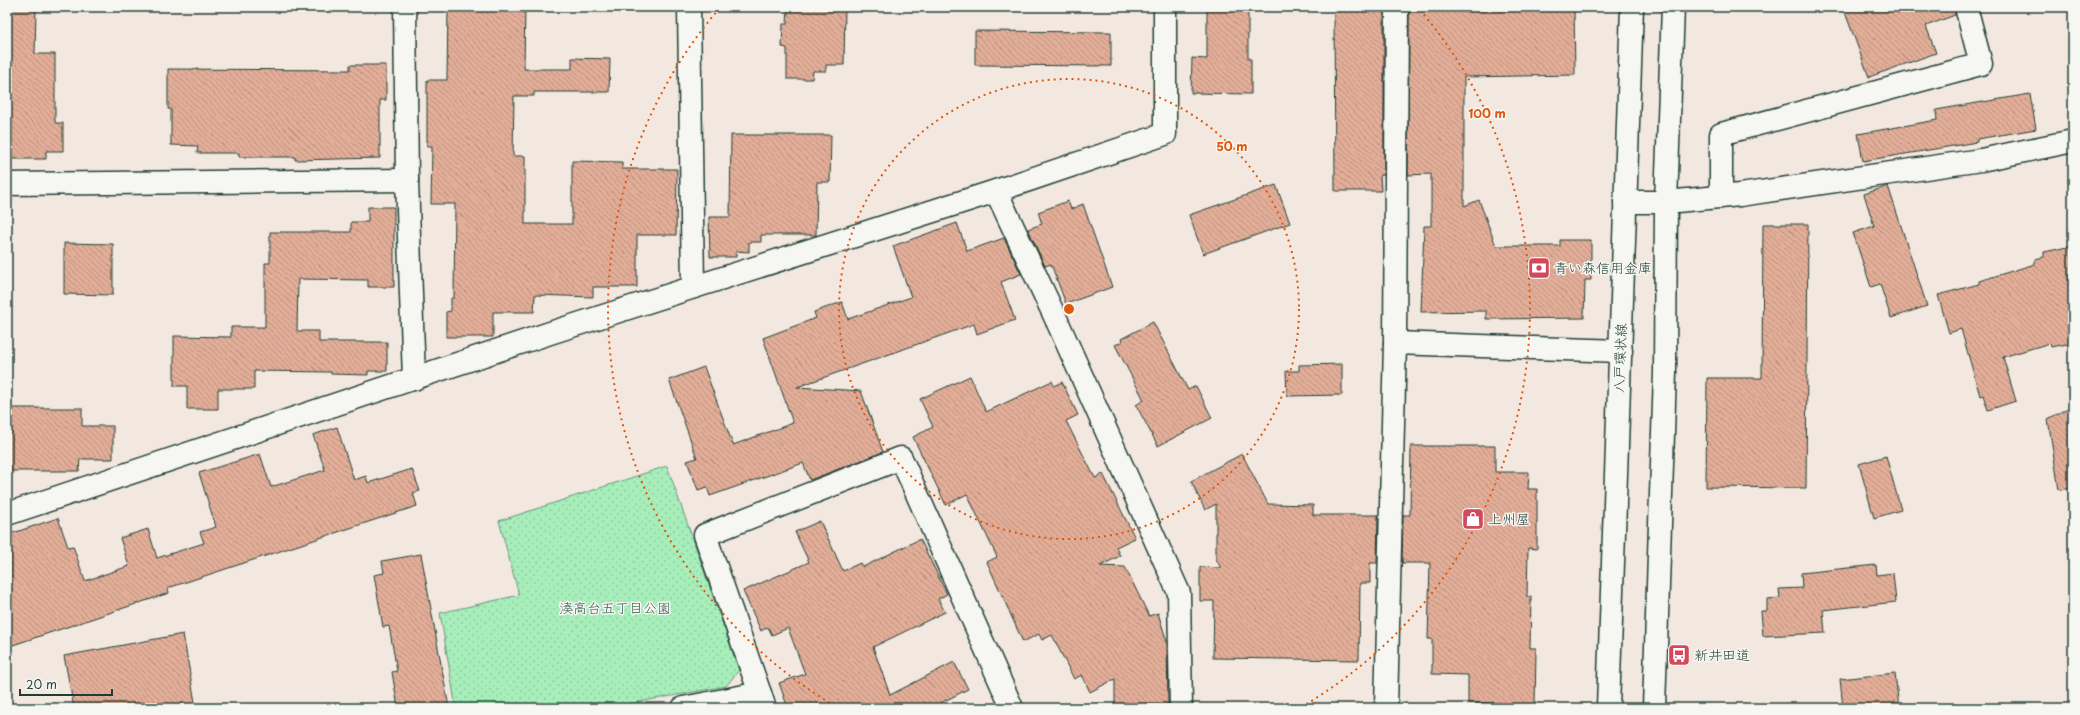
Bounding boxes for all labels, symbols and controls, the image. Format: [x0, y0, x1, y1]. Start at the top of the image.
text: 100 m [1468, 104, 1506, 122]
text: 50 m [1216, 137, 1248, 155]
bank icon: 青い森信用金庫 [1526, 255, 1552, 281]
place label: 青い森信用金庫 [1554, 257, 1652, 278]
centre of rings [1062, 302, 1076, 316]
street label: 八戸環状線 [1608, 323, 1631, 393]
shop icon: 上州屋 [1460, 506, 1486, 532]
place label: 上州屋 [1488, 508, 1530, 529]
park label: 湊高台五丁目公園 [559, 597, 671, 618]
bus stop icon: 新井田道 [1666, 642, 1692, 668]
place label: 新井田道 [1694, 644, 1750, 665]
scale bar [20, 671, 112, 697]
text: 20 m [26, 675, 57, 693]

